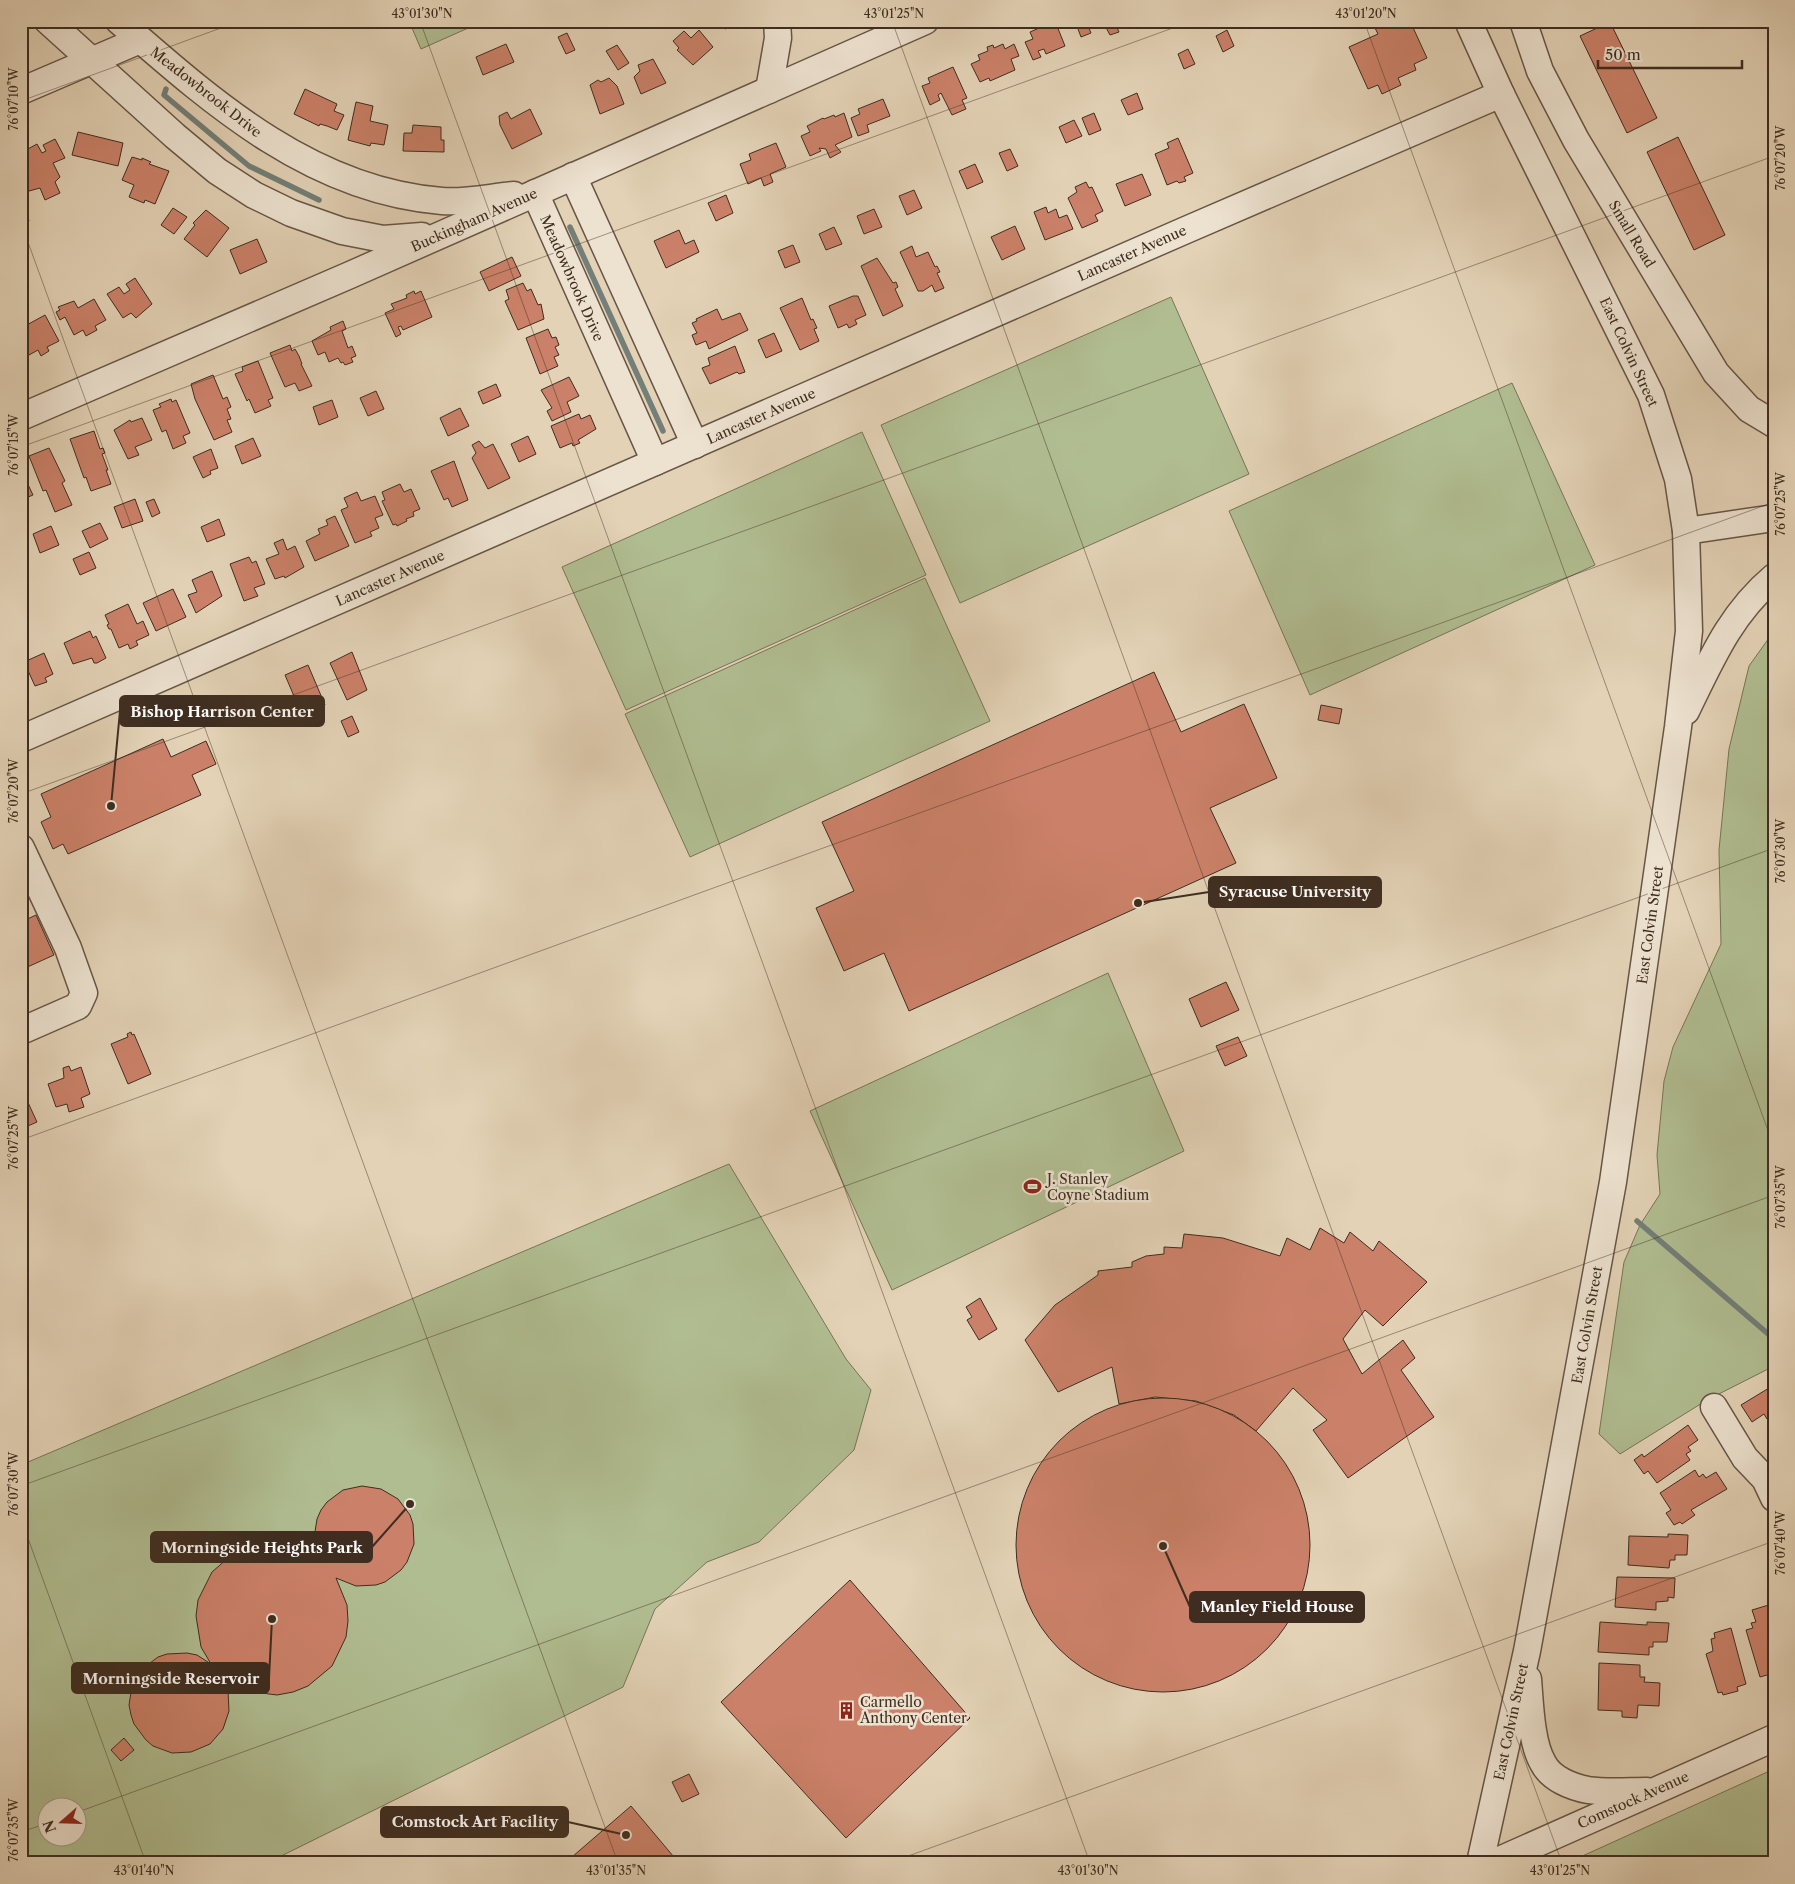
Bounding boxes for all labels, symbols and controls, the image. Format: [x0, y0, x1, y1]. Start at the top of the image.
text: 43°01'30"N [391, 6, 453, 21]
text: 43°01'25"N [864, 6, 924, 21]
text: 43°01'20"N [1335, 6, 1397, 21]
scale bar [1598, 38, 1741, 70]
street label: Meadowbrook Drive [147, 43, 265, 141]
text: 50 m [1605, 45, 1641, 64]
text: 76°07'10"W [6, 67, 21, 130]
text: 76°07'20"W [1773, 125, 1788, 190]
street label: Buckingham Avenue [408, 184, 540, 256]
street label: Small Road [1605, 197, 1659, 271]
street label: Meadowbrook Drive [536, 212, 608, 344]
street label: Lancaster Avenue [1075, 221, 1189, 285]
street label: East Colvin Street [1596, 294, 1662, 410]
street label: Lancaster Avenue [704, 384, 818, 448]
text: 76°07'15"W [6, 413, 21, 476]
text: 76°07'25"W [1773, 471, 1788, 536]
street label: Lancaster Avenue [333, 546, 447, 610]
callout: Bishop Harrison Center [120, 696, 324, 726]
text: Bishop Harrison Center [130, 702, 314, 721]
text: 76°07'20"W [6, 758, 21, 823]
text: 76°07'30"W [1773, 818, 1788, 883]
street label: East Colvin Street [1633, 865, 1667, 985]
callout: Syracuse University [1209, 877, 1381, 907]
text: Syracuse University [1219, 882, 1372, 901]
text: 76°07'25"W [6, 1105, 21, 1170]
text: 76°07'35"W [1773, 1165, 1788, 1229]
place label: J. Stanley Coyne Stadium [1045, 1170, 1149, 1204]
sports icon: J. Stanley Coyne Stadium [1023, 1177, 1043, 1197]
street label: East Colvin Street [1568, 1265, 1606, 1385]
text: 76°07'30"W [6, 1451, 21, 1516]
text: 76°07'40"W [1773, 1510, 1788, 1575]
callout: Morningside Heights Park [151, 1532, 372, 1562]
text: Morningside Heights Park [161, 1538, 364, 1557]
callout: Manley Field House [1190, 1592, 1364, 1622]
text: Manley Field House [1200, 1597, 1354, 1616]
street label: East Colvin Street [1490, 1662, 1532, 1782]
callout: Morningside Reservoir [72, 1663, 269, 1693]
text: Morningside Reservoir [83, 1669, 260, 1688]
place label: Carmello Anthony Center [859, 1693, 967, 1727]
building icon: Carmello Anthony Center [836, 1700, 856, 1720]
street label: Comstock Avenue [1575, 1767, 1692, 1833]
north arrow [38, 1796, 88, 1846]
text: 76°07'35"W [6, 1798, 21, 1862]
callout: Comstock Art Facility [381, 1807, 568, 1837]
text: Comstock Art Facility [392, 1812, 559, 1831]
text: N [39, 1818, 60, 1835]
text: 43°01'40"N [114, 1863, 175, 1878]
text: 43°01'35"N [586, 1863, 646, 1878]
text: 43°01'30"N [1057, 1863, 1119, 1878]
text: 43°01'25"N [1530, 1863, 1590, 1878]

